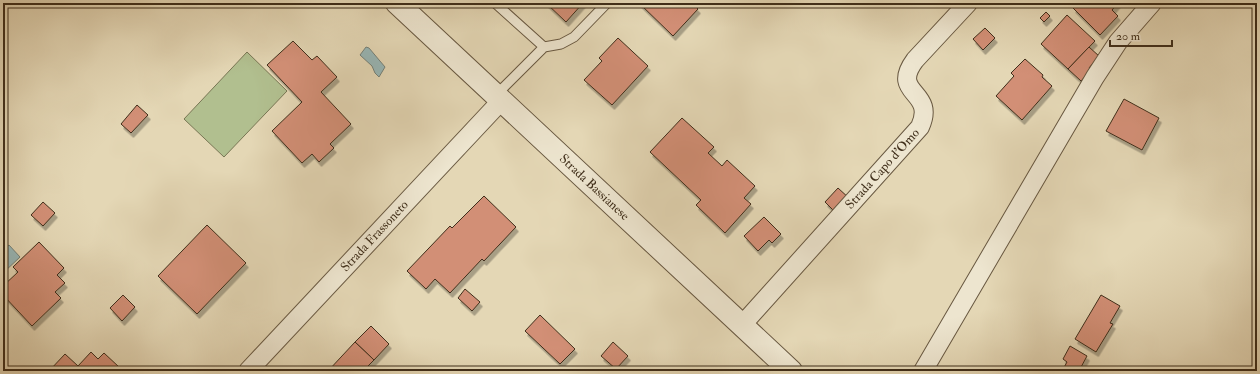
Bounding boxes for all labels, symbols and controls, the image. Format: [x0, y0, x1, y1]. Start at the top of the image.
scale bar [1110, 22, 1172, 48]
text: 20 m [1116, 29, 1141, 44]
street label: Strada Capo d'Omo [842, 125, 923, 213]
street label: Strada Bassianese [556, 151, 633, 224]
street label: Strada Frassoneto [337, 197, 412, 275]

